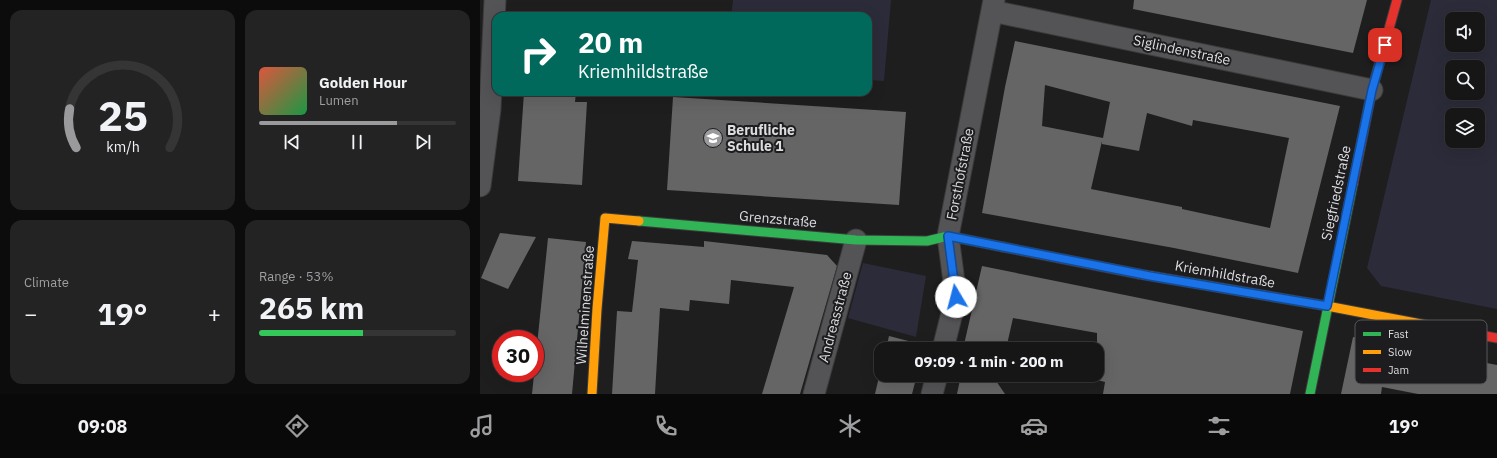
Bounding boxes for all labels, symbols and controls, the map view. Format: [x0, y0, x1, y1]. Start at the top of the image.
map controls [1445, 12, 1485, 148]
button: sound [1445, 12, 1485, 52]
text: 20 m [578, 24, 643, 61]
icon: right [512, 28, 564, 80]
pin [1368, 28, 1402, 62]
street label: Siglindenstraße [1132, 31, 1233, 69]
icon: arrive [1374, 34, 1396, 56]
text: Kriemhildstraße [578, 60, 709, 83]
button: search [1445, 60, 1485, 100]
text: Golden Hour [319, 73, 407, 92]
text: 25 [98, 88, 147, 142]
text: Lumen [319, 92, 359, 109]
button: layers [1445, 108, 1485, 148]
place label: Berufliche Schule 1 [727, 121, 795, 155]
street label: Forsthofstraße [942, 126, 978, 221]
school or university icon: Berufliche Schule 1 [702, 127, 724, 149]
icon: previous [281, 131, 303, 153]
icon: pause [346, 131, 368, 153]
icon: next [412, 131, 434, 153]
text: km/h [106, 137, 139, 156]
street label: Siegfriedstraße [1317, 144, 1355, 242]
street label: Grenzstraße [738, 207, 818, 231]
street label: Wilhelminenstraße [572, 245, 598, 365]
street label: Kriemhildstraße [1173, 256, 1277, 292]
text: Range · 53% [259, 268, 333, 285]
street label: Andreasstraße [814, 270, 856, 364]
text: Climate [24, 274, 69, 291]
position arrow [935, 276, 977, 318]
text: 265 km [259, 288, 364, 327]
text: 19° [97, 294, 148, 333]
text: − [24, 299, 37, 328]
text: + [208, 299, 221, 328]
legend [1355, 320, 1487, 384]
text: Fast [1388, 327, 1409, 341]
speed limit sign: 30 [492, 330, 544, 382]
text: Slow [1388, 345, 1412, 359]
text: 09:09 · 1 min · 200 m [915, 352, 1063, 371]
text: Jam [1388, 363, 1409, 377]
icon: directions [283, 412, 311, 440]
icon: music [468, 412, 496, 440]
icon: phone [652, 412, 680, 440]
icon: climate [836, 412, 864, 440]
icon: car [1020, 412, 1048, 440]
icon: filters [1205, 412, 1233, 440]
text: 09:08 [78, 415, 127, 438]
text: 19° [1389, 415, 1419, 438]

